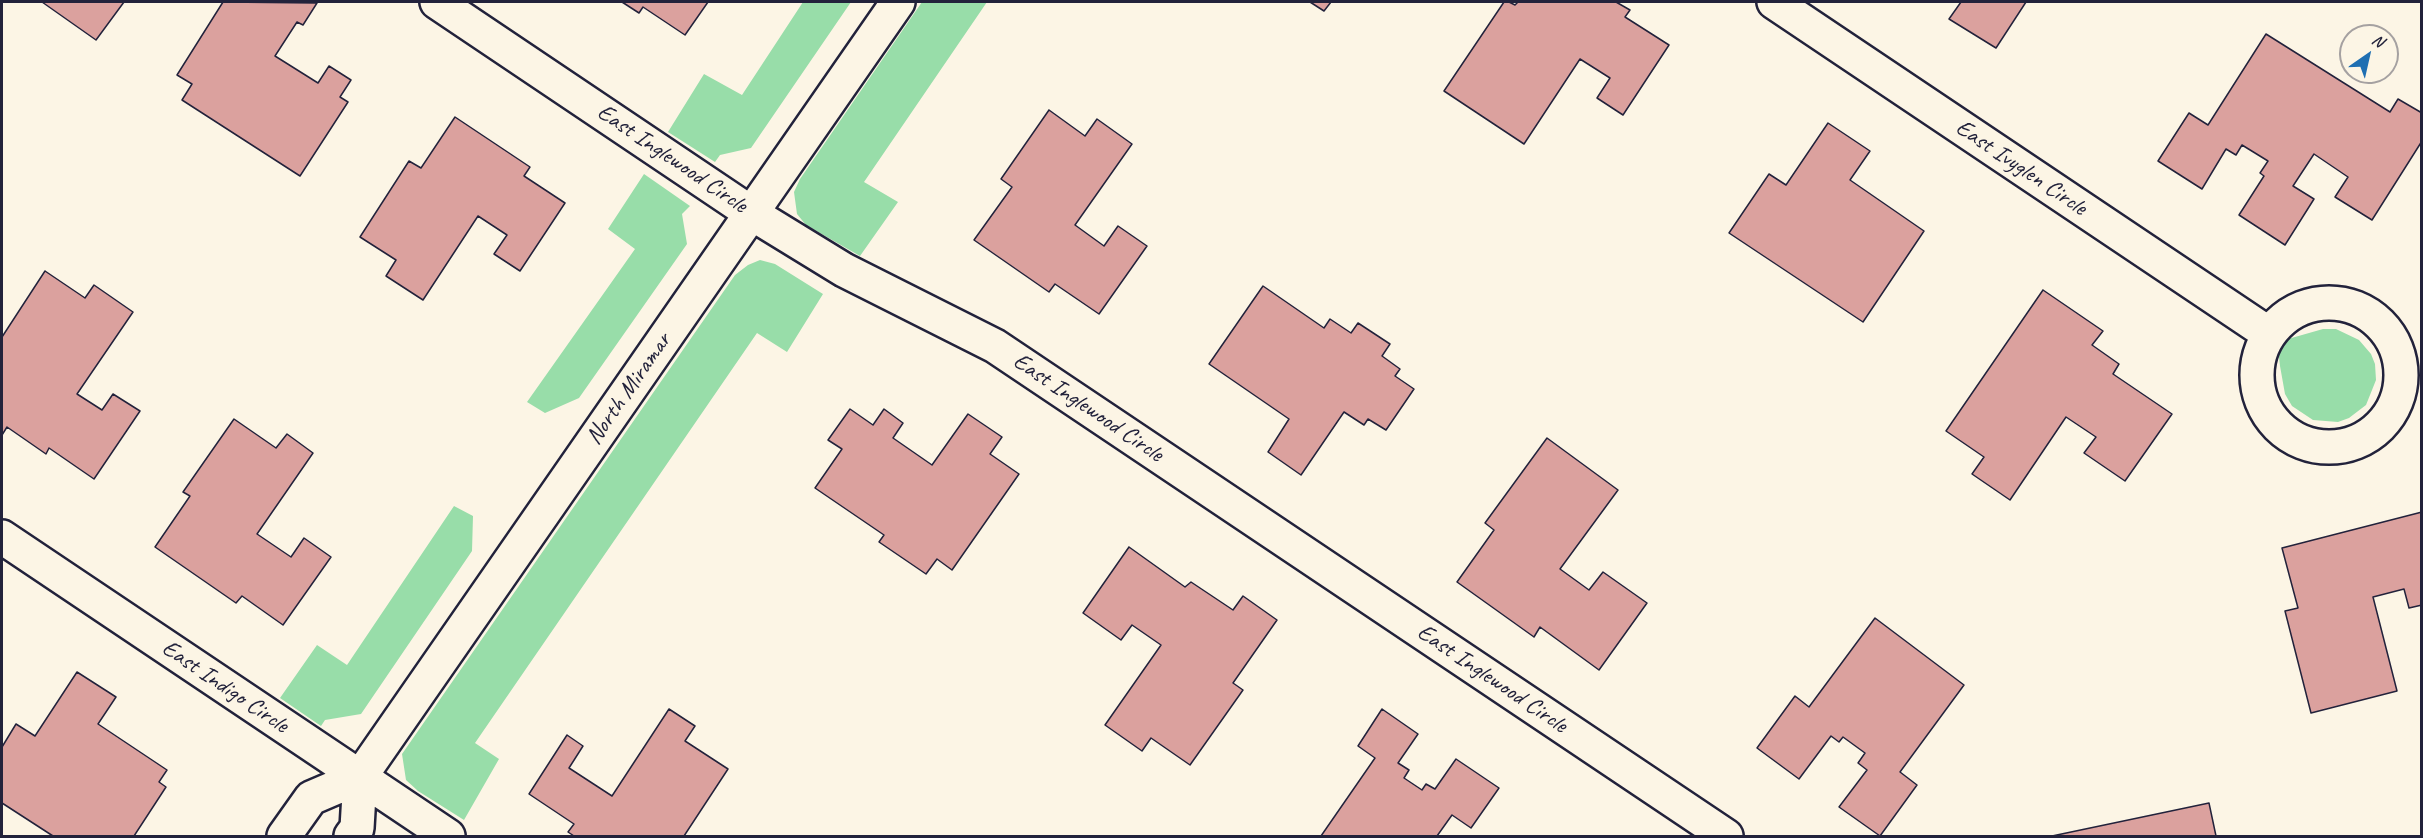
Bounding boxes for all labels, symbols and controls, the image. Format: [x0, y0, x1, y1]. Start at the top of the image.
north arrow [2339, 24, 2399, 84]
text: N [2368, 30, 2388, 52]
street label: East Inglewood Circle [591, 98, 753, 220]
street label: East Ivyglen Circle [1950, 114, 2092, 222]
street label: North Miramar [580, 328, 678, 450]
street label: East Inglewood Circle [1007, 347, 1169, 469]
street label: East Inglewood Circle [1411, 618, 1573, 740]
street label: East Indigo Circle [156, 634, 294, 740]

